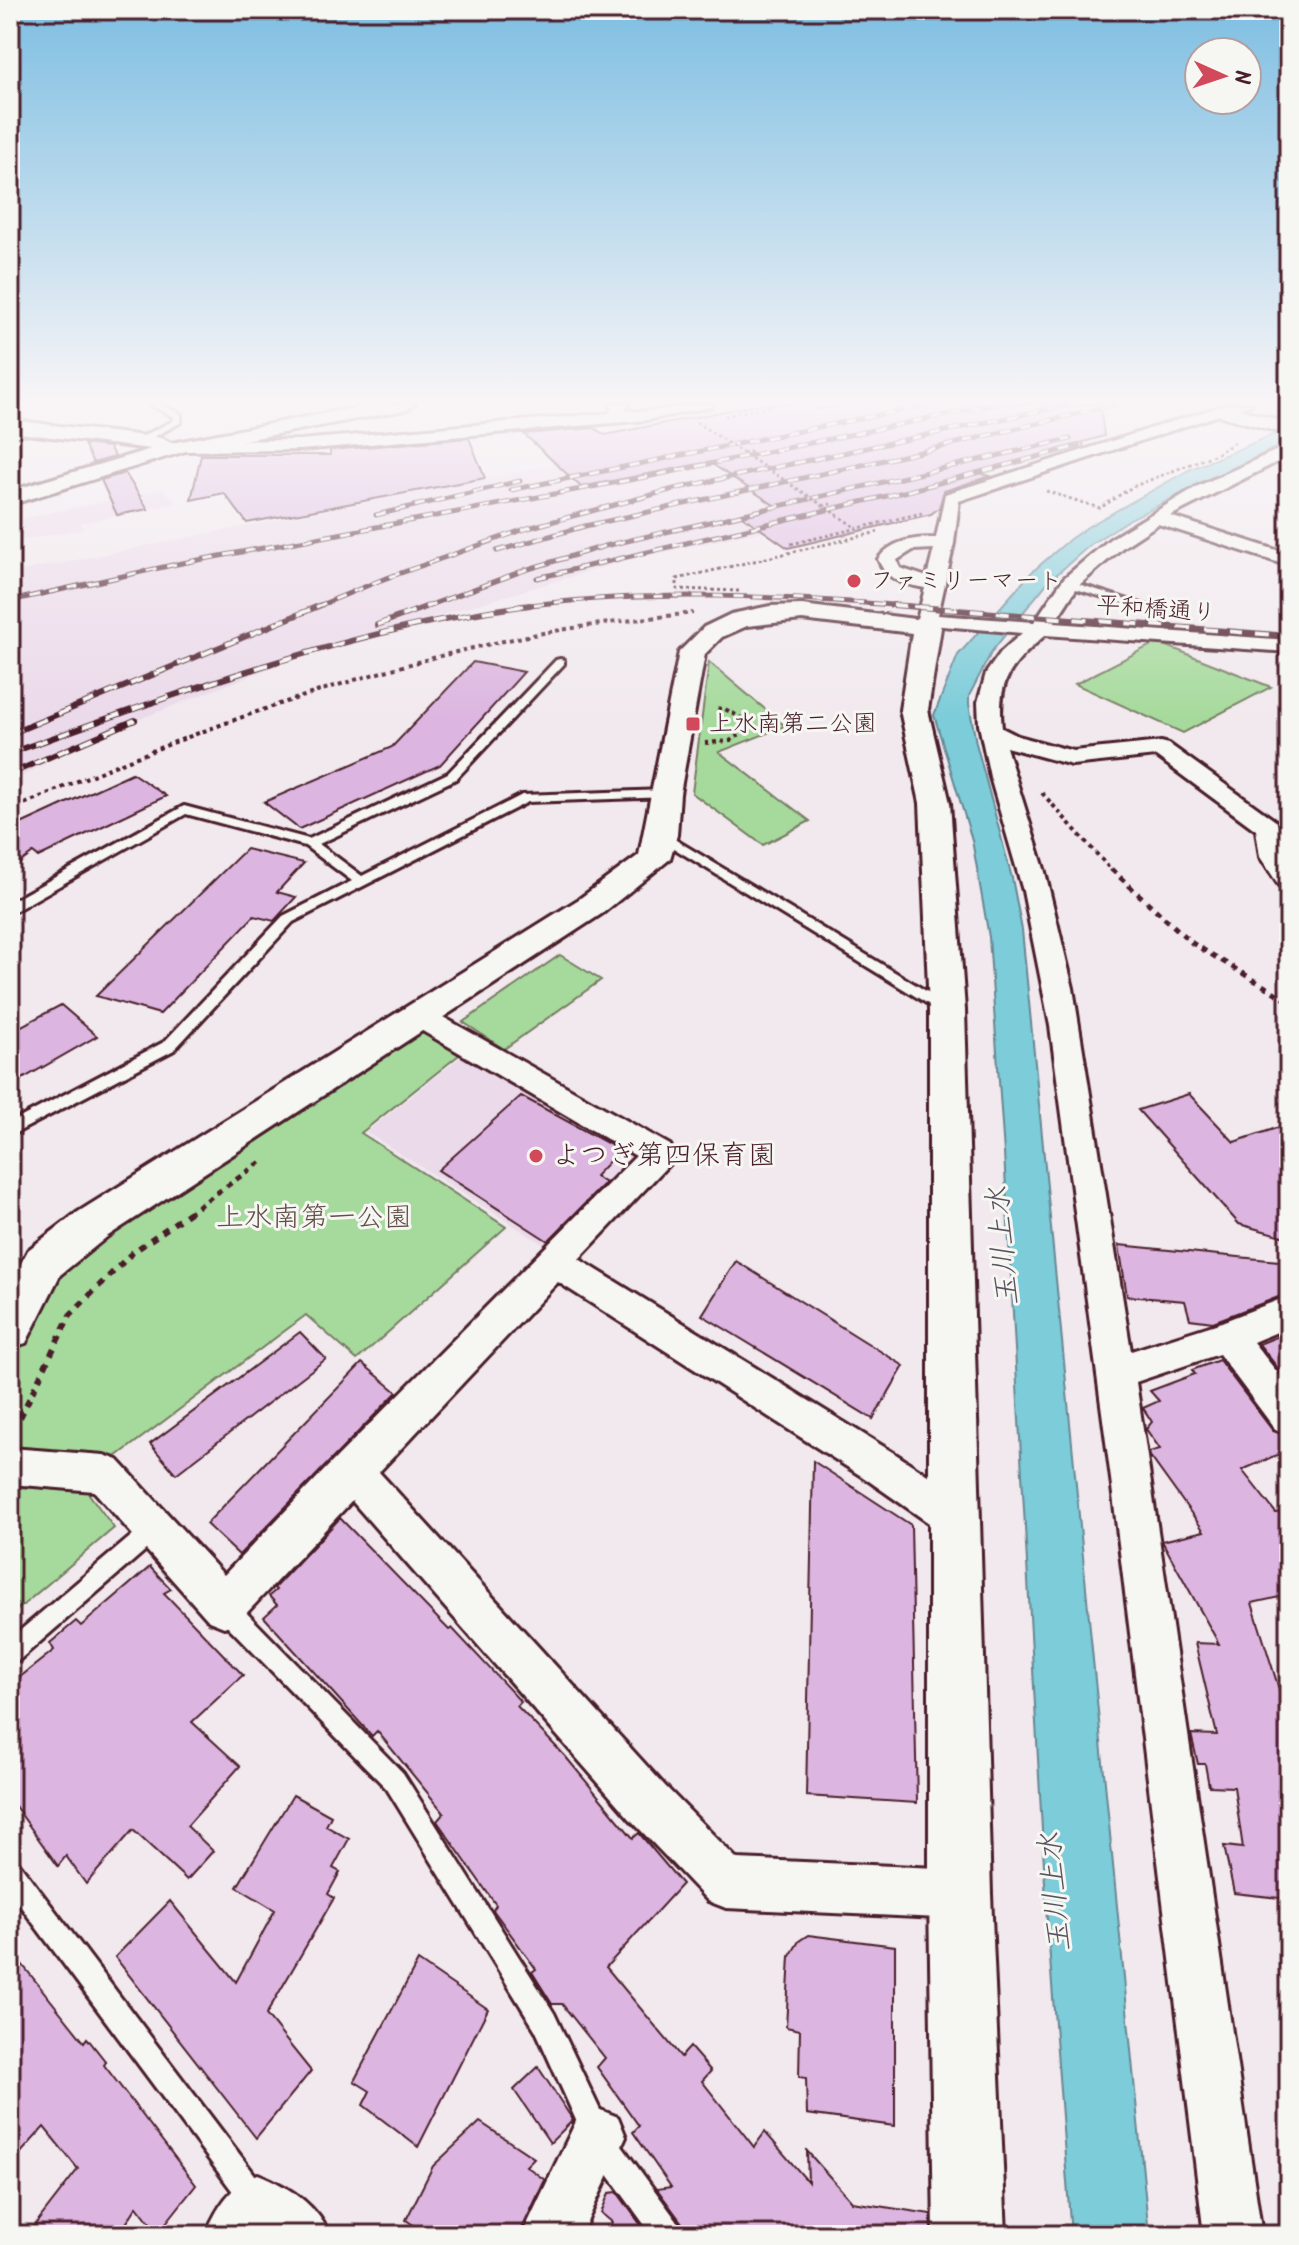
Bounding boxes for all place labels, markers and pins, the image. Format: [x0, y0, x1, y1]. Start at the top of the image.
place label: ファミリーマート [870, 562, 1062, 601]
marker: ファミリーマート [845, 572, 863, 590]
place label: 上水南第二公園 [709, 705, 877, 744]
marker: 上水南第二公園 [684, 715, 702, 733]
place label: よつぎ第四保育園 [552, 1134, 776, 1179]
marker: よつぎ第四保育園 [527, 1147, 545, 1165]

